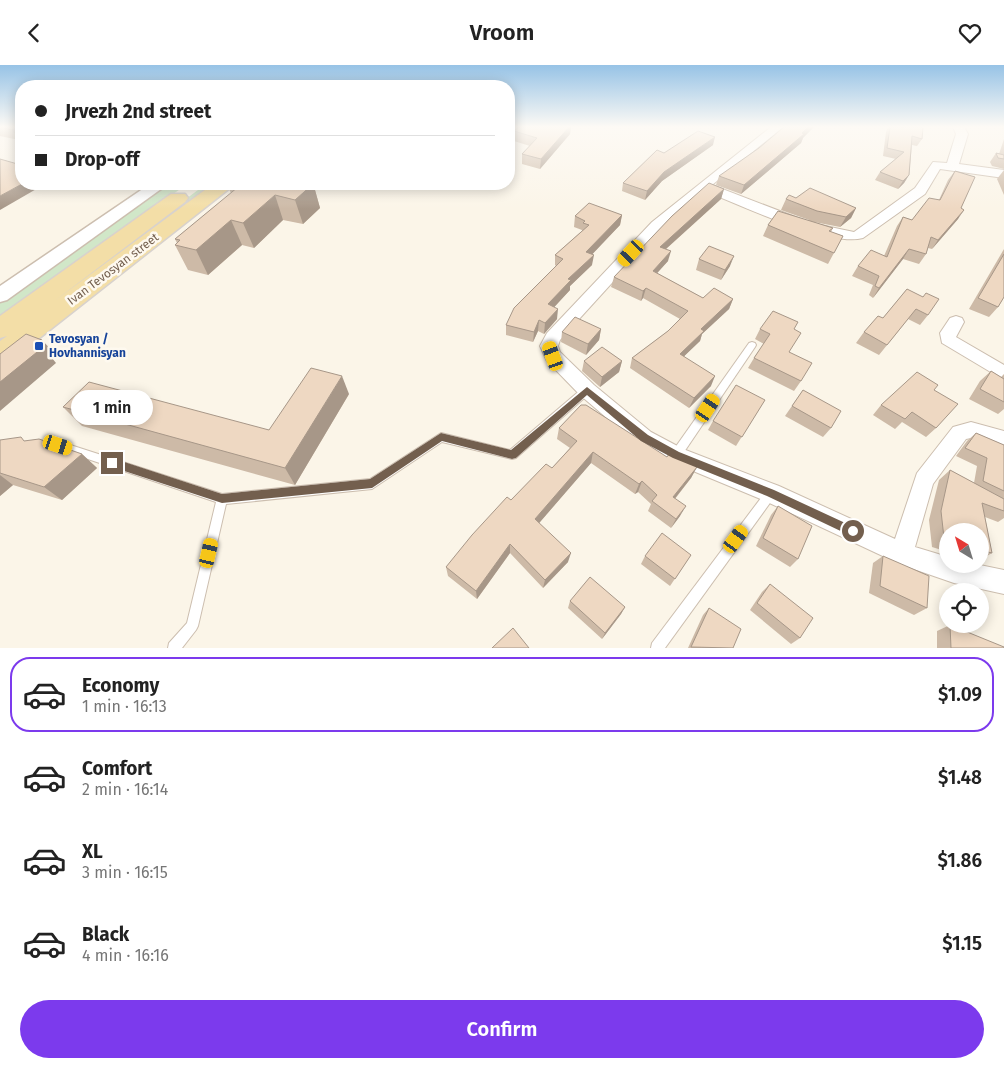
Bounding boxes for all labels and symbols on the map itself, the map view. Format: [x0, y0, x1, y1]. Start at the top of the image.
street label: Ivan Tevosyan street [65, 230, 162, 308]
car [615, 237, 646, 269]
place label: Tevosyan / Hovhannisyan [49, 332, 126, 360]
car [540, 339, 565, 373]
marker: Tevosyan / Hovhannisyan [33, 340, 45, 352]
callout: 1 min [71, 391, 153, 425]
car [693, 391, 722, 425]
car [41, 433, 74, 457]
route end [101, 452, 123, 474]
route start [842, 520, 864, 542]
car [721, 522, 750, 556]
north arrow [939, 523, 989, 573]
car [198, 537, 219, 569]

